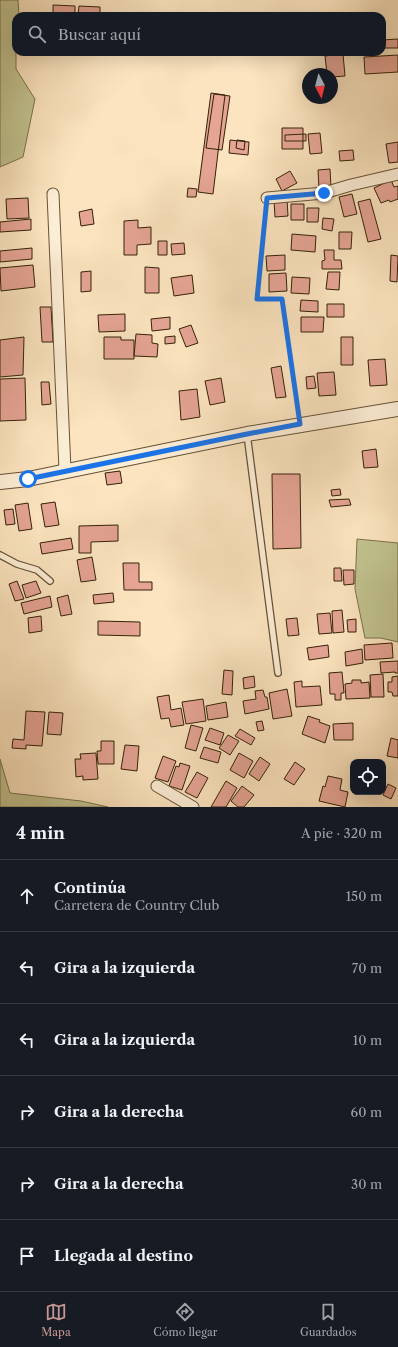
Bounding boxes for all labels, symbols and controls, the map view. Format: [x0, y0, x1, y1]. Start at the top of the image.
search box [12, 12, 386, 56]
icon: search [26, 23, 48, 45]
text: Buscar aquí [58, 25, 141, 44]
north arrow [302, 68, 338, 104]
route end [315, 184, 333, 202]
route start [19, 470, 37, 488]
map controls [350, 759, 386, 795]
button: locate [350, 759, 386, 795]
text: 4 min [16, 823, 65, 843]
text: A pie · 320 m [301, 825, 382, 841]
text: Continúa [54, 878, 126, 897]
icon: ahead [16, 885, 38, 907]
text: 150 m [346, 888, 382, 904]
text: Carretera de Country Club [54, 897, 219, 913]
icon: left [16, 957, 38, 979]
text: Gira a la izquierda [54, 958, 195, 977]
text: 70 m [352, 960, 382, 976]
icon: left [16, 1029, 38, 1051]
text: Gira a la izquierda [54, 1030, 195, 1049]
text: 10 m [353, 1032, 382, 1048]
icon: right [16, 1101, 38, 1123]
text: Gira a la derecha [54, 1102, 184, 1121]
text: 60 m [351, 1104, 382, 1120]
icon: right [16, 1173, 38, 1195]
text: Gira a la derecha [54, 1174, 184, 1193]
text: 30 m [351, 1176, 382, 1192]
icon: arrive [16, 1245, 38, 1267]
text: Llegada al destino [54, 1246, 193, 1265]
tab: Mapa [41, 1301, 71, 1339]
tab: Cómo llegar [153, 1301, 217, 1339]
tab: Guardados [300, 1301, 357, 1339]

